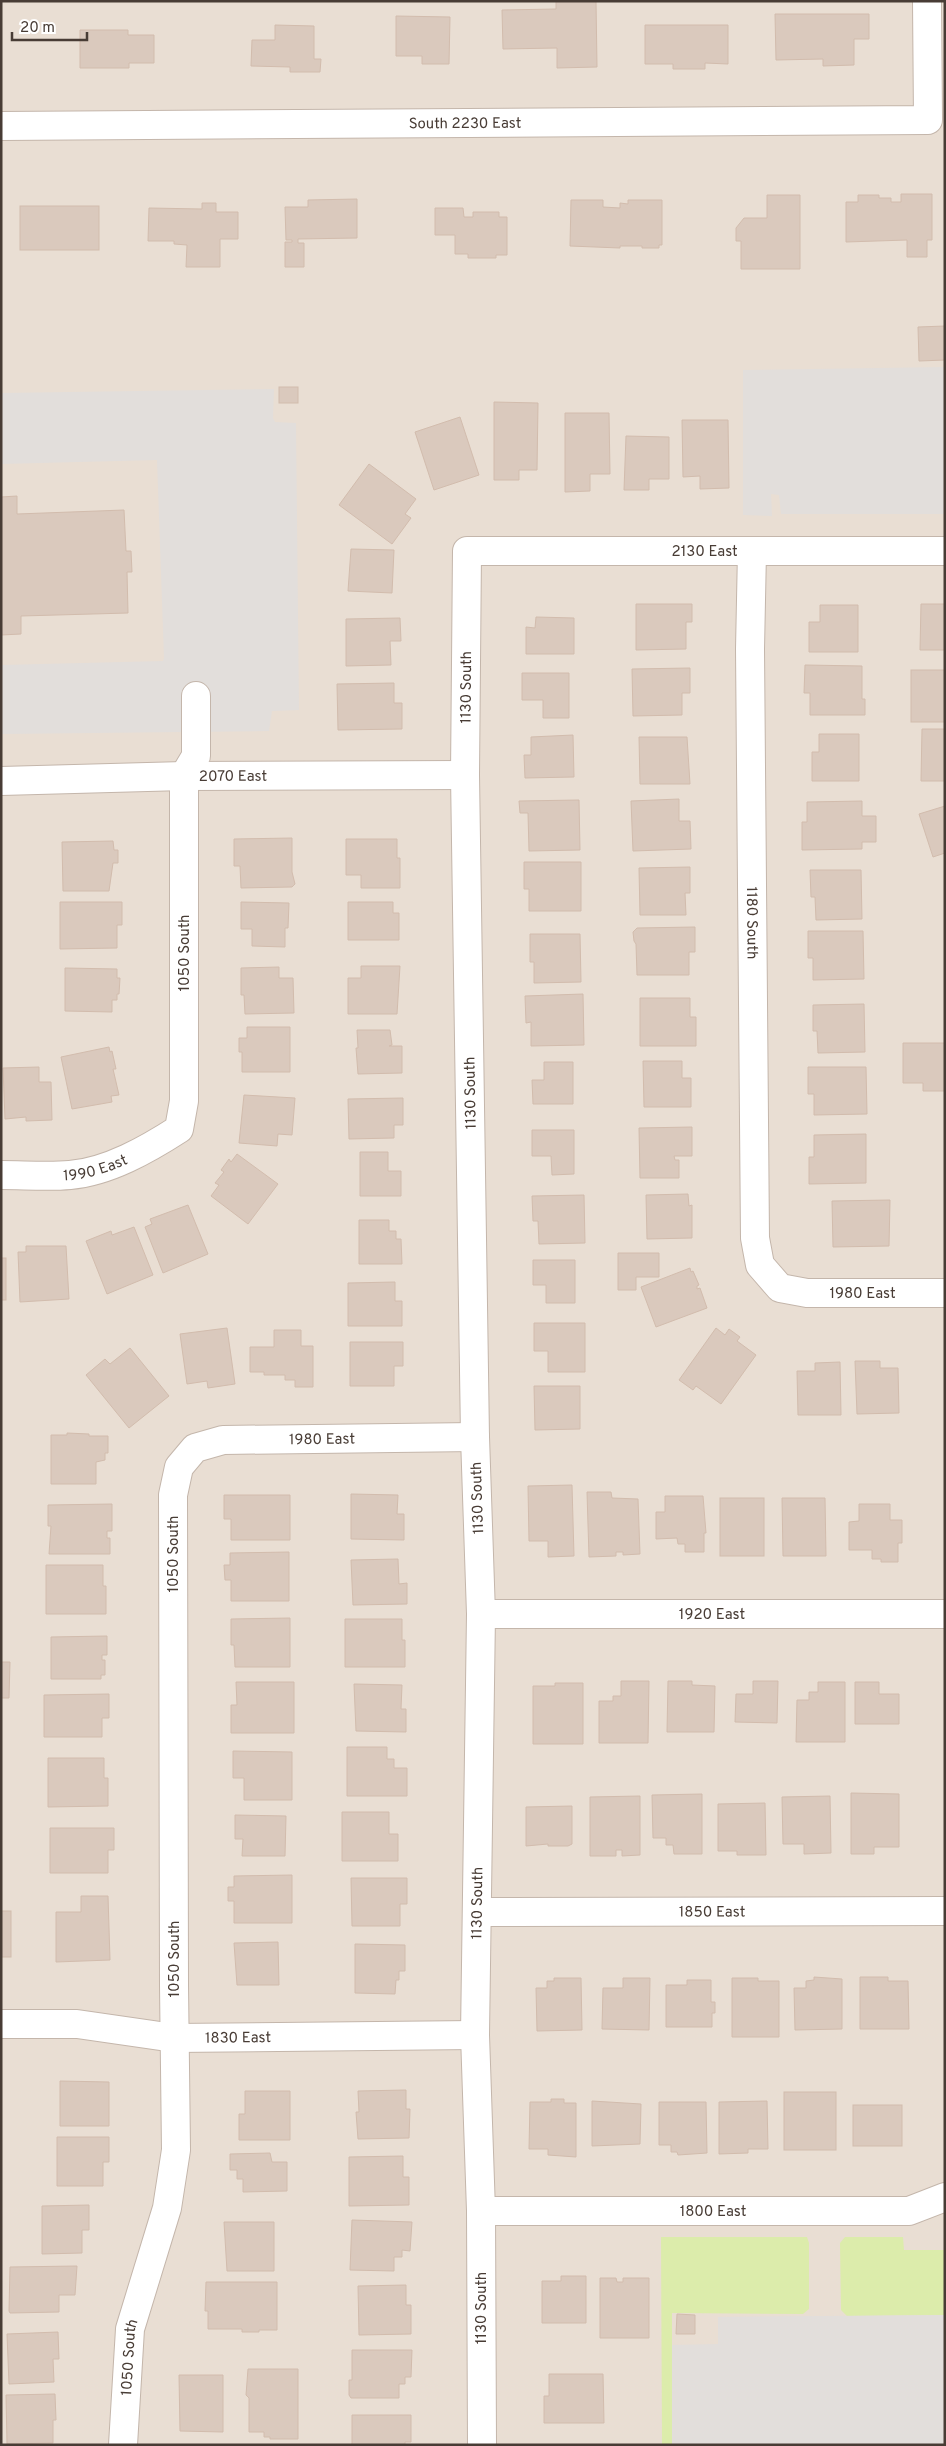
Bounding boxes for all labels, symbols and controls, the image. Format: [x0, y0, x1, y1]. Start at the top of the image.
scale bar [12, 10, 88, 42]
text: 20 m [20, 19, 55, 38]
street label: South 2230 East [409, 115, 521, 134]
street label: 2130 East [672, 543, 738, 562]
street label: 1130 South [457, 651, 477, 724]
street label: 2070 East [199, 768, 267, 787]
street label: 1180 South [741, 887, 761, 959]
street label: 1050 South [176, 914, 195, 992]
street label: 1130 South [461, 1057, 482, 1129]
street label: 1990 East [63, 1151, 131, 1186]
street label: 1980 East [829, 1285, 896, 1304]
street label: 1980 East [289, 1430, 355, 1450]
street label: 1130 South [468, 1461, 489, 1535]
street label: 1050 South [165, 1515, 184, 1593]
street label: 1920 East [679, 1606, 745, 1625]
street label: 1130 South [468, 1867, 488, 1940]
street label: 1850 East [679, 1903, 745, 1923]
street label: 1050 South [166, 1920, 185, 1998]
street label: 1830 East [205, 2029, 271, 2049]
street label: 1800 East [680, 2203, 746, 2222]
street label: 1130 South [473, 2272, 492, 2344]
street label: 1050 South [118, 2317, 144, 2396]

